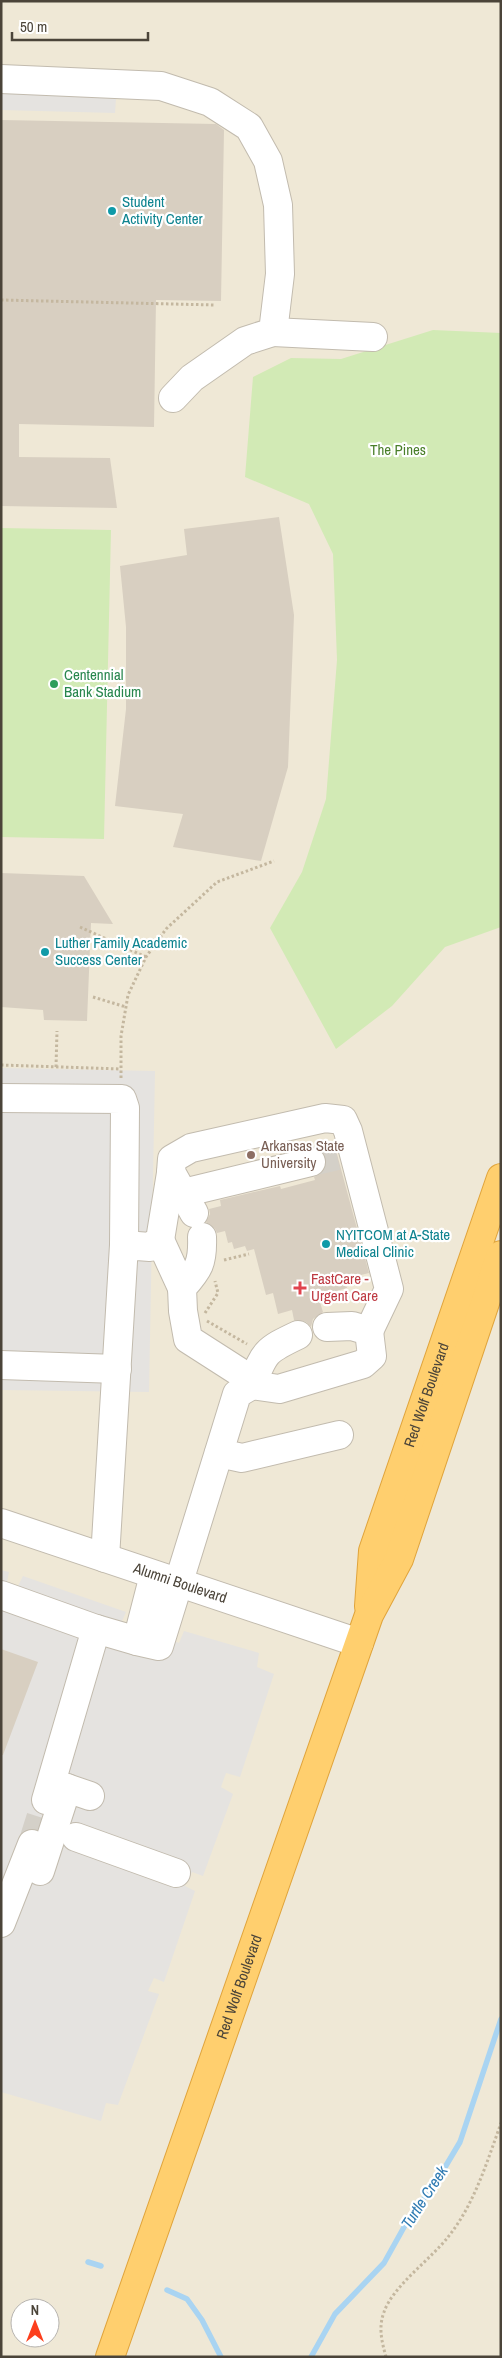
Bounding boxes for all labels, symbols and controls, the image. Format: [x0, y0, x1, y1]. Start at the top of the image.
scale bar [12, 10, 149, 42]
text: 50 m [20, 16, 47, 37]
place label: Student Activity Center [121, 191, 203, 229]
marker: Student Activity Center [106, 205, 118, 217]
park label: The Pines [370, 439, 426, 460]
place label: Centennial Bank Stadium [64, 664, 141, 702]
marker: Centennial Bank Stadium [48, 678, 60, 690]
place label: Luther Family Academic Success Center [55, 932, 187, 970]
marker: Luther Family Academic Success Center [39, 946, 51, 958]
place label: Arkansas State University [260, 1135, 345, 1173]
marker: Arkansas State University [245, 1149, 257, 1161]
place label: NYITCOM at A-State Medical Clinic [336, 1224, 450, 1262]
marker: NYITCOM at A-State Medical Clinic [320, 1238, 332, 1250]
place label: FastCare - Urgent Care [311, 1268, 378, 1306]
marker: FastCare - Urgent Care [293, 1281, 307, 1295]
street label: Red Wolf Boulevard [398, 1340, 454, 1450]
street label: Alumni Boulevard [130, 1557, 230, 1608]
street label: Red Wolf Boulevard [211, 1932, 267, 2042]
water label: Turtle Creek [395, 2161, 453, 2233]
north arrow [10, 2298, 60, 2348]
text: N [31, 2301, 39, 2319]

